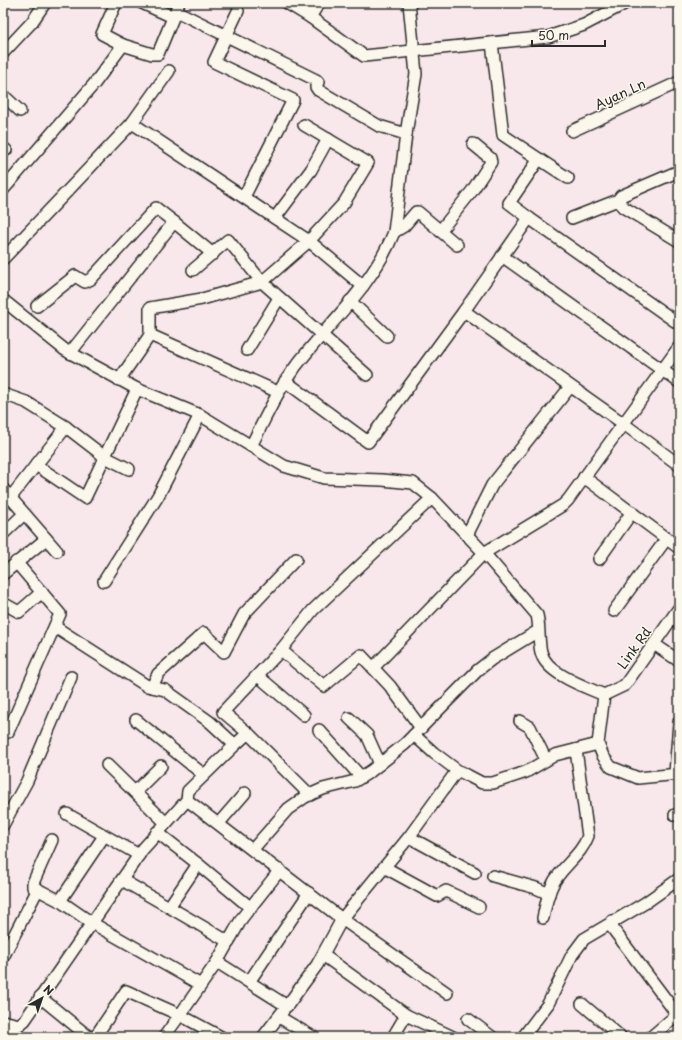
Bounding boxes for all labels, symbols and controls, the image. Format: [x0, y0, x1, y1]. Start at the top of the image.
scale bar [532, 22, 605, 48]
text: 50 m [538, 26, 569, 44]
street label: Ayan Ln [591, 73, 648, 114]
street label: Link Rd [612, 623, 655, 673]
north arrow [22, 978, 62, 1018]
text: N [40, 981, 58, 999]

